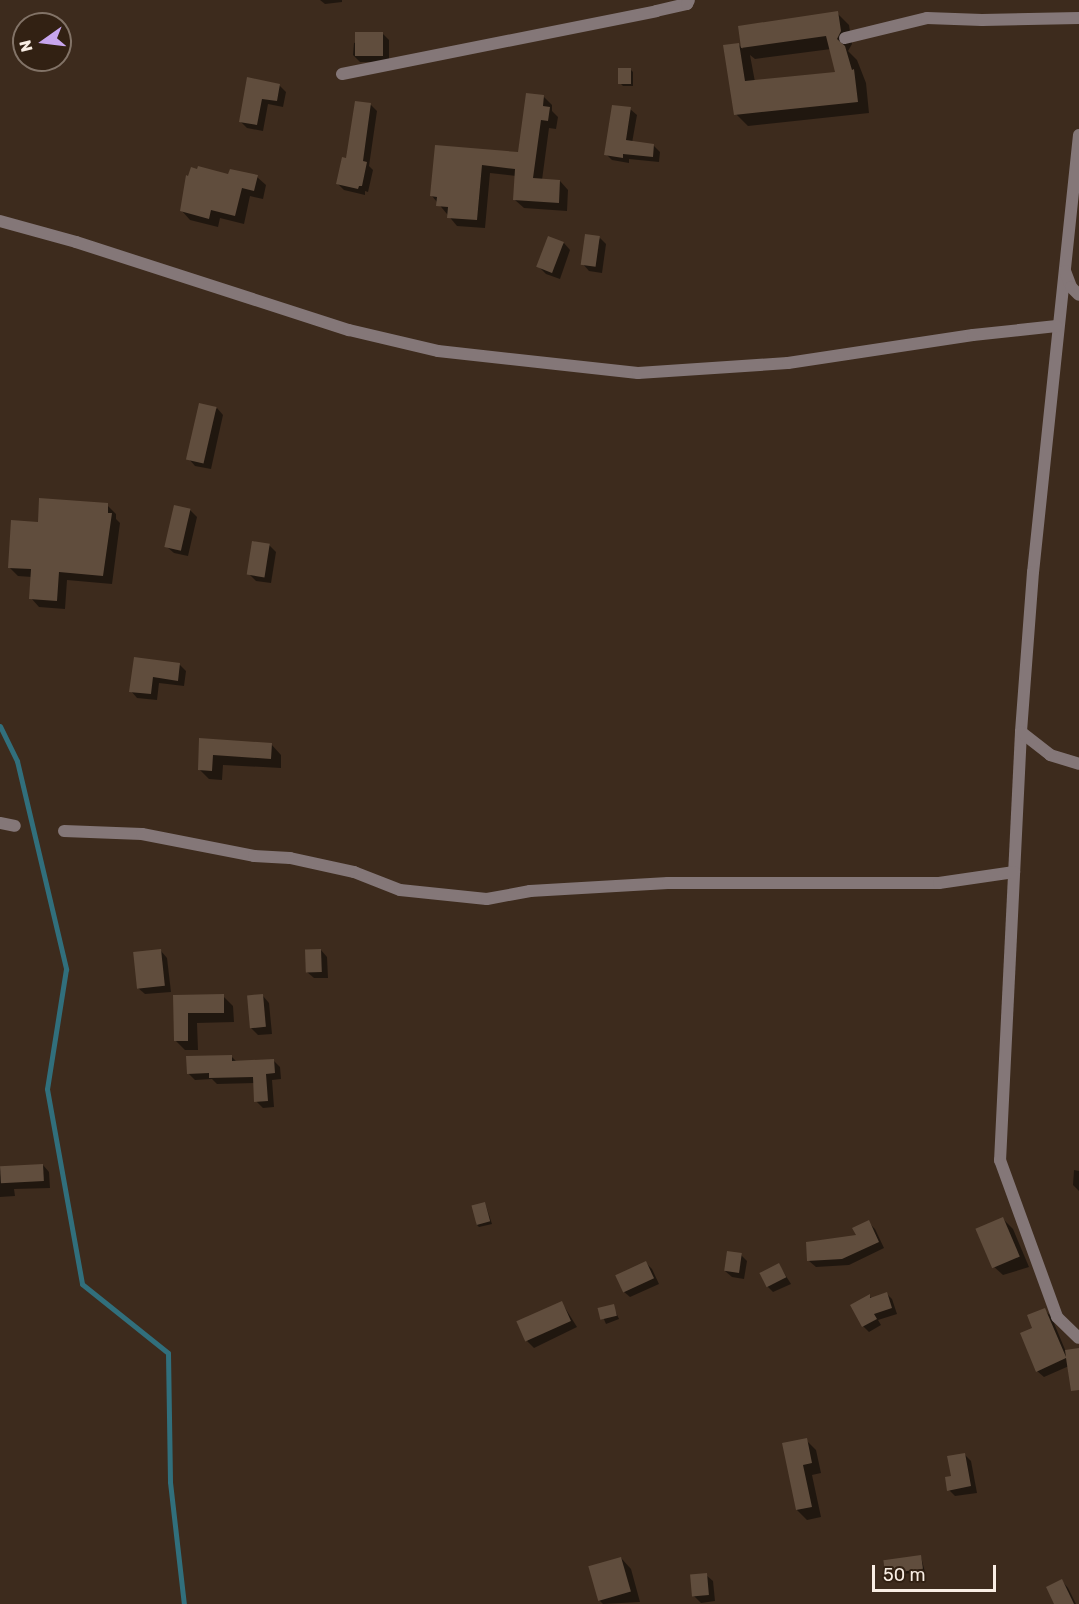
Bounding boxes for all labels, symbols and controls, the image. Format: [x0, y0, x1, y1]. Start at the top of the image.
north arrow [12, 12, 72, 72]
text: N [15, 38, 37, 54]
scale bar [875, 1553, 1000, 1591]
text: 50 m [883, 1564, 926, 1586]

